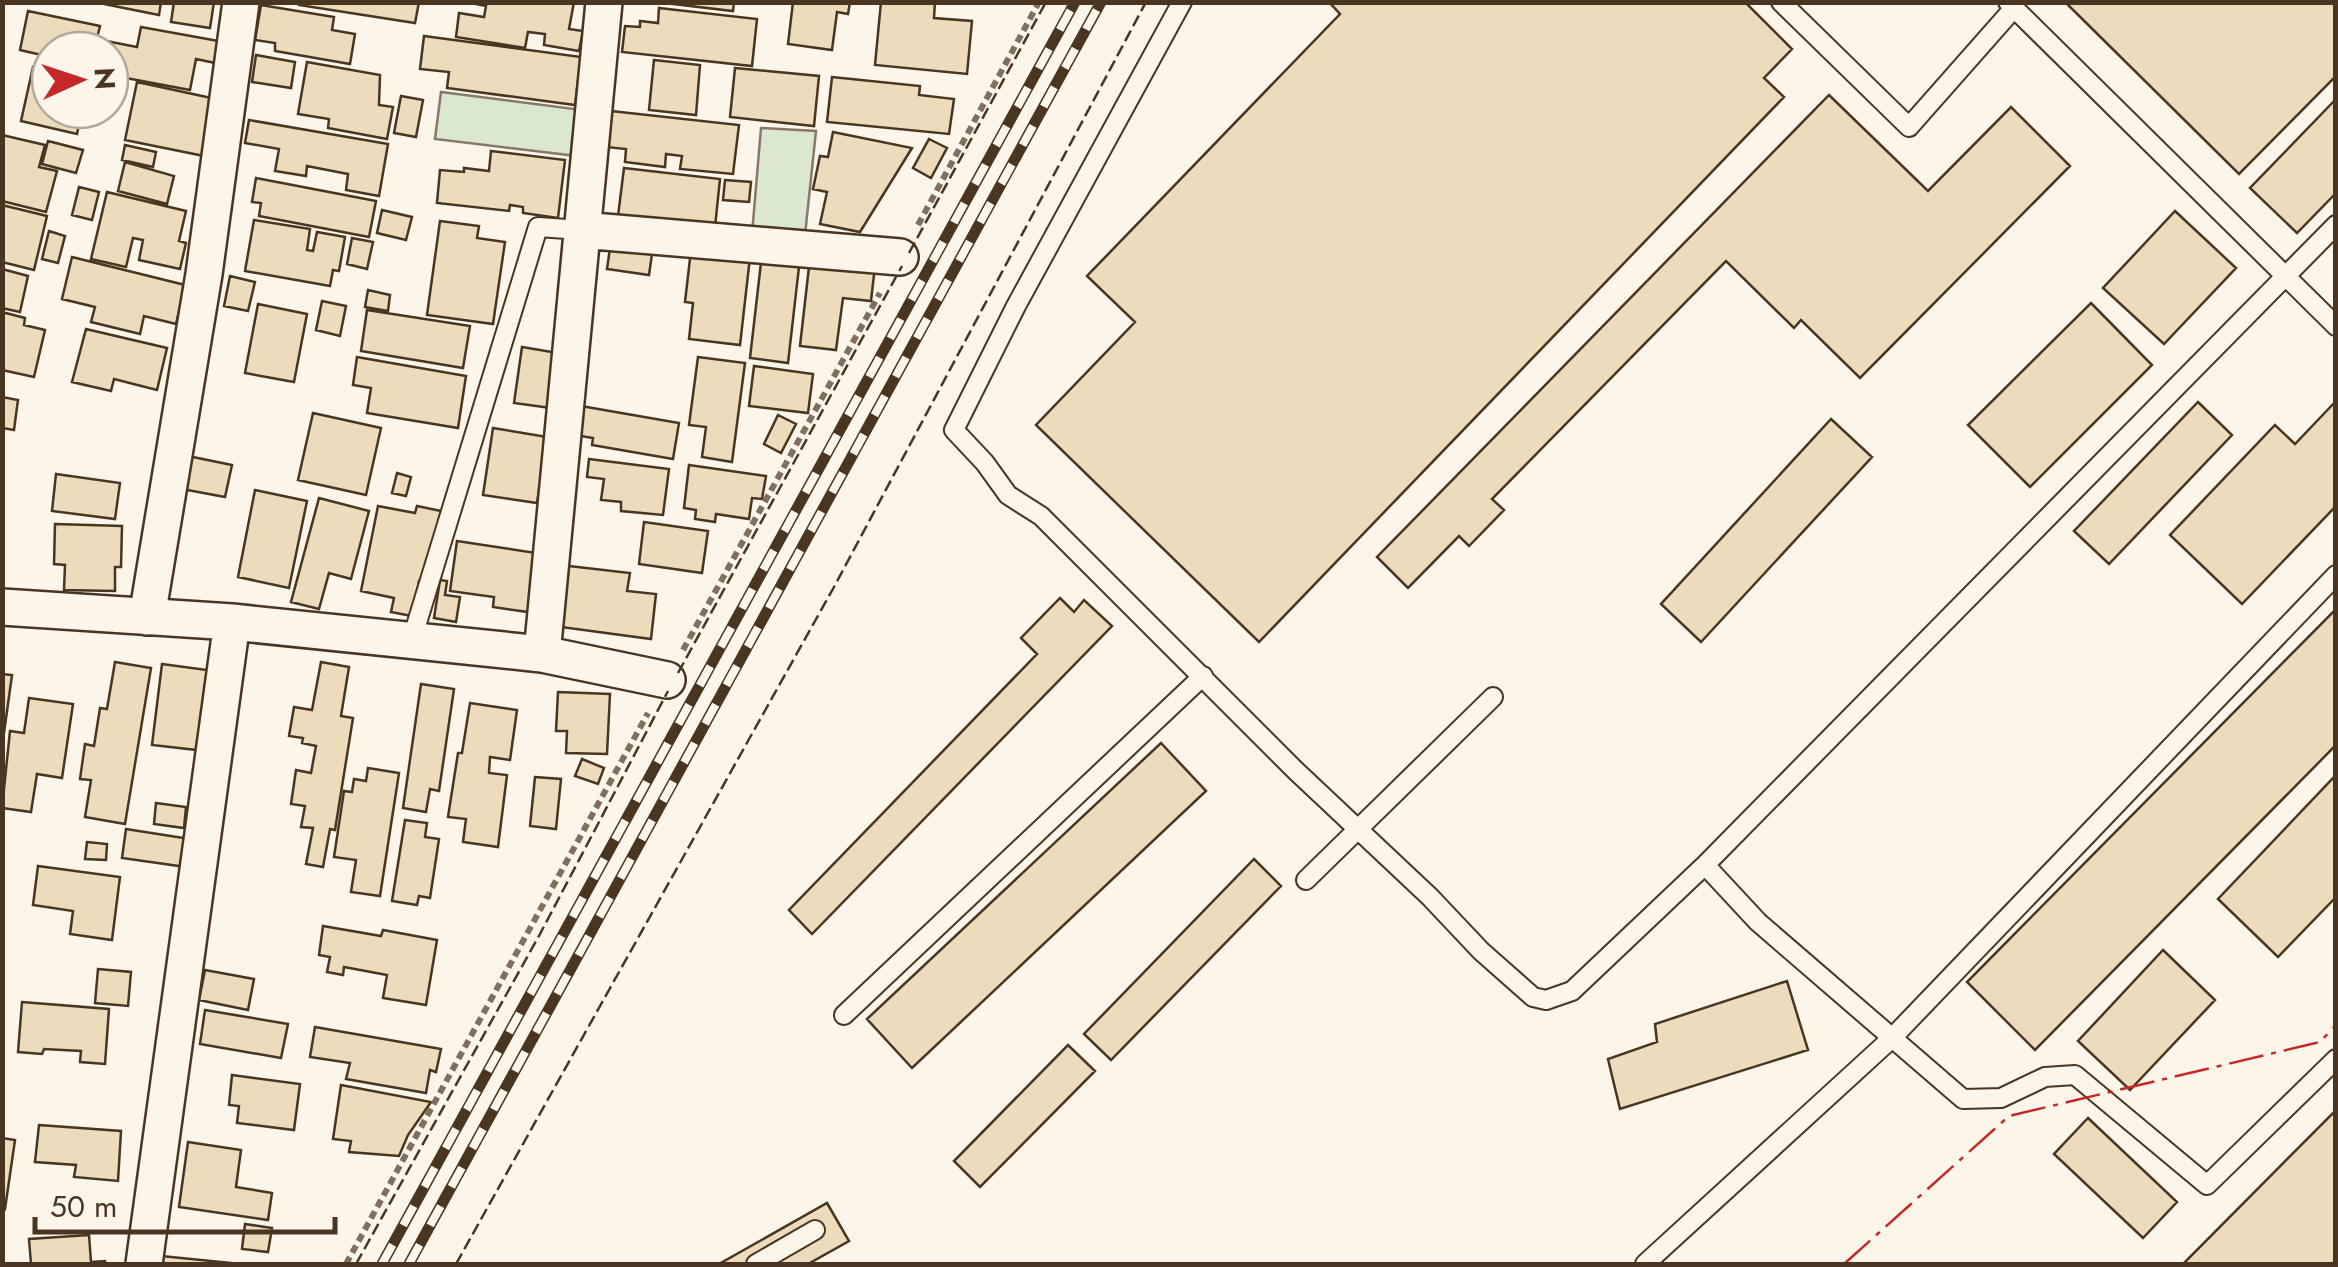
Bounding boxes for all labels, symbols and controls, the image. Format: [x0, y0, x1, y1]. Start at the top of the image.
north arrow [30, 30, 130, 130]
text: N [83, 67, 126, 91]
scale bar [35, 1172, 335, 1234]
text: 50 m [50, 1185, 117, 1228]

